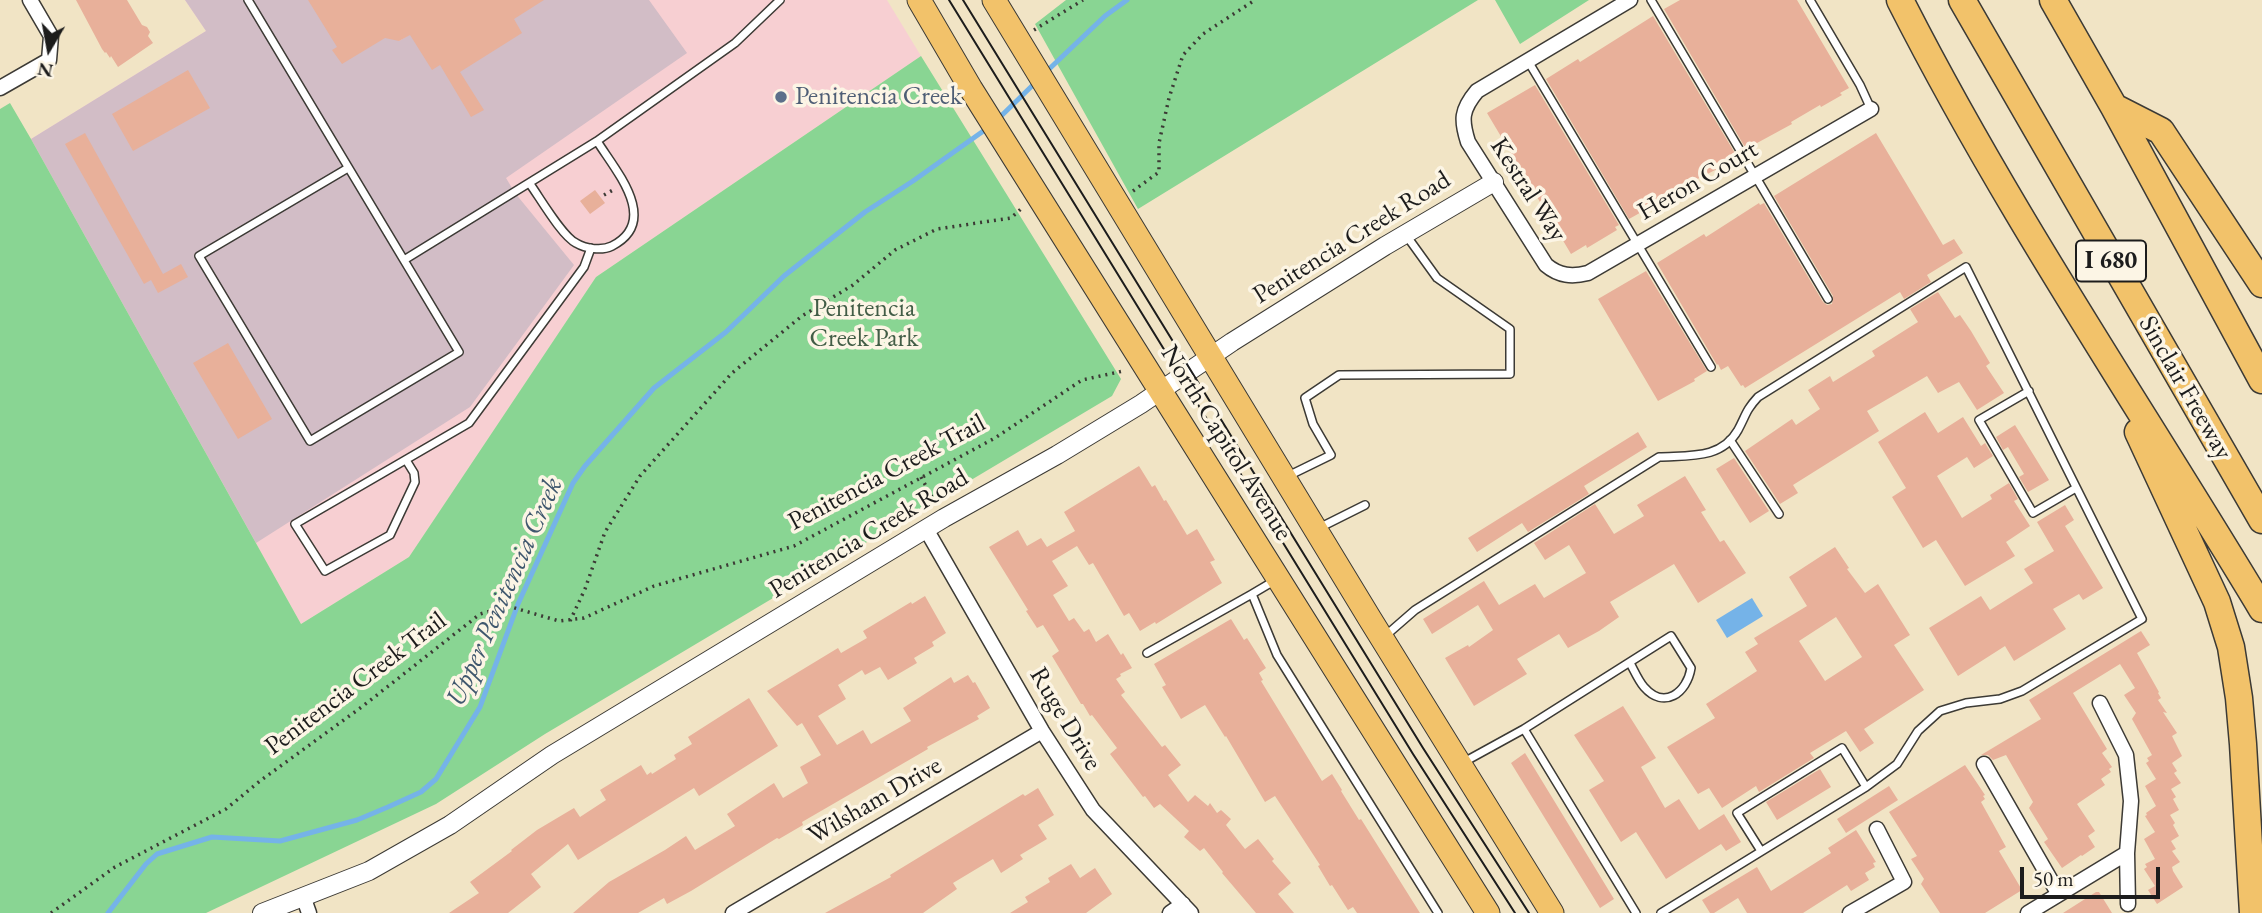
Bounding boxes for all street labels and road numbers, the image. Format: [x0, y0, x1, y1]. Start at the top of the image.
street label: Kestral Way [1483, 132, 1573, 248]
street label: Heron Court [1632, 134, 1764, 228]
street label: Penitencia Creek Road [1248, 165, 1456, 311]
road number: I 680 [2076, 240, 2146, 282]
street label: Sinclair Freeway [2131, 311, 2239, 465]
street label: North Capitol Avenue [1153, 340, 1299, 546]
street label: Penitencia Creek Trail [783, 408, 991, 538]
street label: Penitencia Creek Road [764, 462, 974, 606]
street label: Penitencia Creek Trail [259, 606, 453, 762]
street label: Ruge Drive [1022, 662, 1108, 776]
street label: Wilsham Drive [803, 750, 947, 852]

